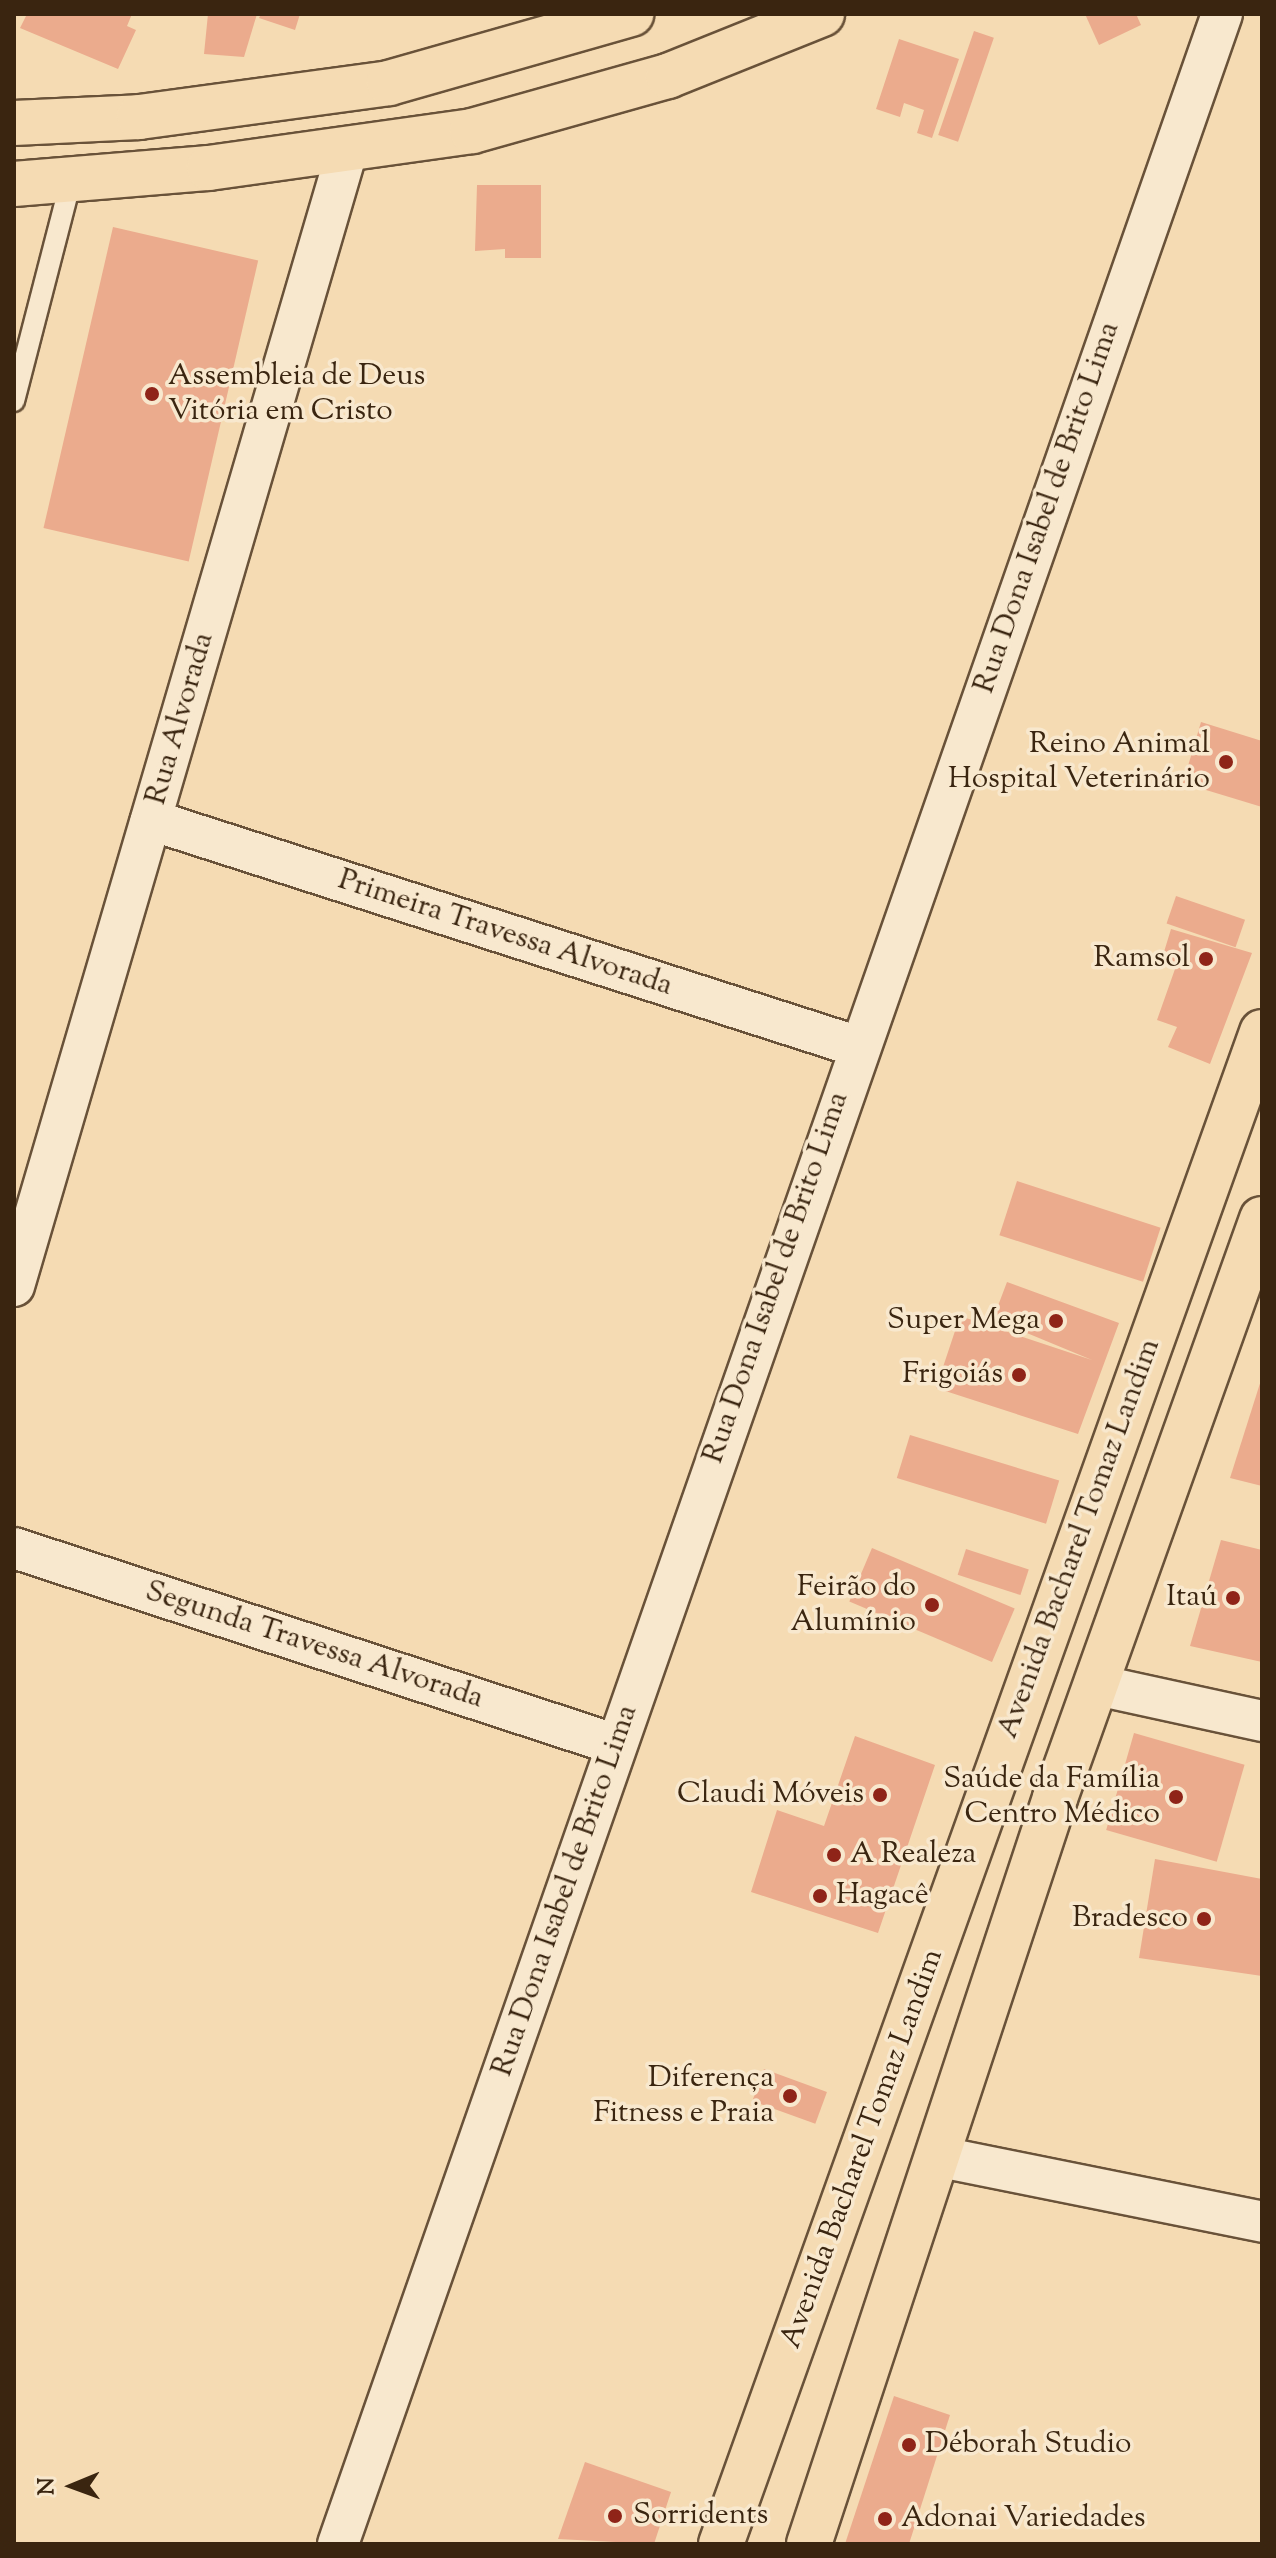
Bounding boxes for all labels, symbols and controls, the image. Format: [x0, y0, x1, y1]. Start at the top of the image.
street label: Rua Dona Isabel de Brito Lima [967, 318, 1129, 698]
place label: Assembleia de Deus Vitória em Cristo [168, 359, 425, 430]
marker: Assembleia de Deus Vitória em Cristo [143, 385, 161, 403]
street label: Rua Alvorada [139, 629, 223, 809]
place label: Reino Animal Hospital Veterinário [948, 727, 1210, 798]
marker: Reino Animal Hospital Veterinário [1217, 753, 1235, 771]
street label: Primeira Travessa Alvorada [333, 863, 677, 1005]
place label: Ramsol [1093, 941, 1190, 977]
marker: Ramsol [1197, 950, 1215, 968]
street label: Rua Dona Isabel de Brito Lima [696, 1088, 858, 1468]
place label: Super Mega [887, 1303, 1040, 1339]
marker: Super Mega [1047, 1312, 1065, 1330]
street label: Avenida Bacharel Tomaz Landim [991, 1334, 1169, 1744]
place label: Frigoiás [902, 1357, 1003, 1393]
marker: Frigoiás [1010, 1366, 1028, 1384]
place label: Feirão do Alumínio [790, 1570, 916, 1640]
street label: Segunda Travessa Alvorada [140, 1574, 488, 1718]
place label: Itaú [1166, 1580, 1217, 1616]
marker: Itaú [1224, 1589, 1242, 1607]
marker: Feirão do Alumínio [923, 1596, 941, 1614]
street label: Rua Dona Isabel de Brito Lima [485, 1701, 647, 2081]
place label: Saúde da Família Centro Médico [943, 1762, 1160, 1832]
place label: Claudi Móveis [677, 1777, 864, 1813]
marker: Claudi Móveis [871, 1786, 889, 1804]
marker: Saúde da Família Centro Médico [1167, 1788, 1185, 1806]
place label: A Realeza [850, 1837, 976, 1873]
marker: A Realeza [825, 1846, 843, 1864]
place label: Hagacê [836, 1878, 929, 1914]
marker: Hagacê [811, 1887, 829, 1905]
place label: Bradesco [1072, 1901, 1188, 1937]
marker: Bradesco [1195, 1910, 1213, 1928]
street label: Avenida Bacharel Tomaz Landim [774, 1944, 952, 2354]
place label: Diferença Fitness e Praia [594, 2061, 774, 2132]
marker: Diferença Fitness e Praia [781, 2087, 799, 2105]
place label: Déborah Studio [925, 2427, 1131, 2463]
marker: Déborah Studio [900, 2436, 918, 2454]
north arrow [32, 2446, 112, 2526]
text: N [32, 2477, 64, 2495]
place label: Sorridents [633, 2498, 768, 2534]
place label: Adonai Variedades [901, 2501, 1146, 2537]
marker: Sorridents [604, 2505, 626, 2527]
marker: Adonai Variedades [876, 2510, 894, 2528]

